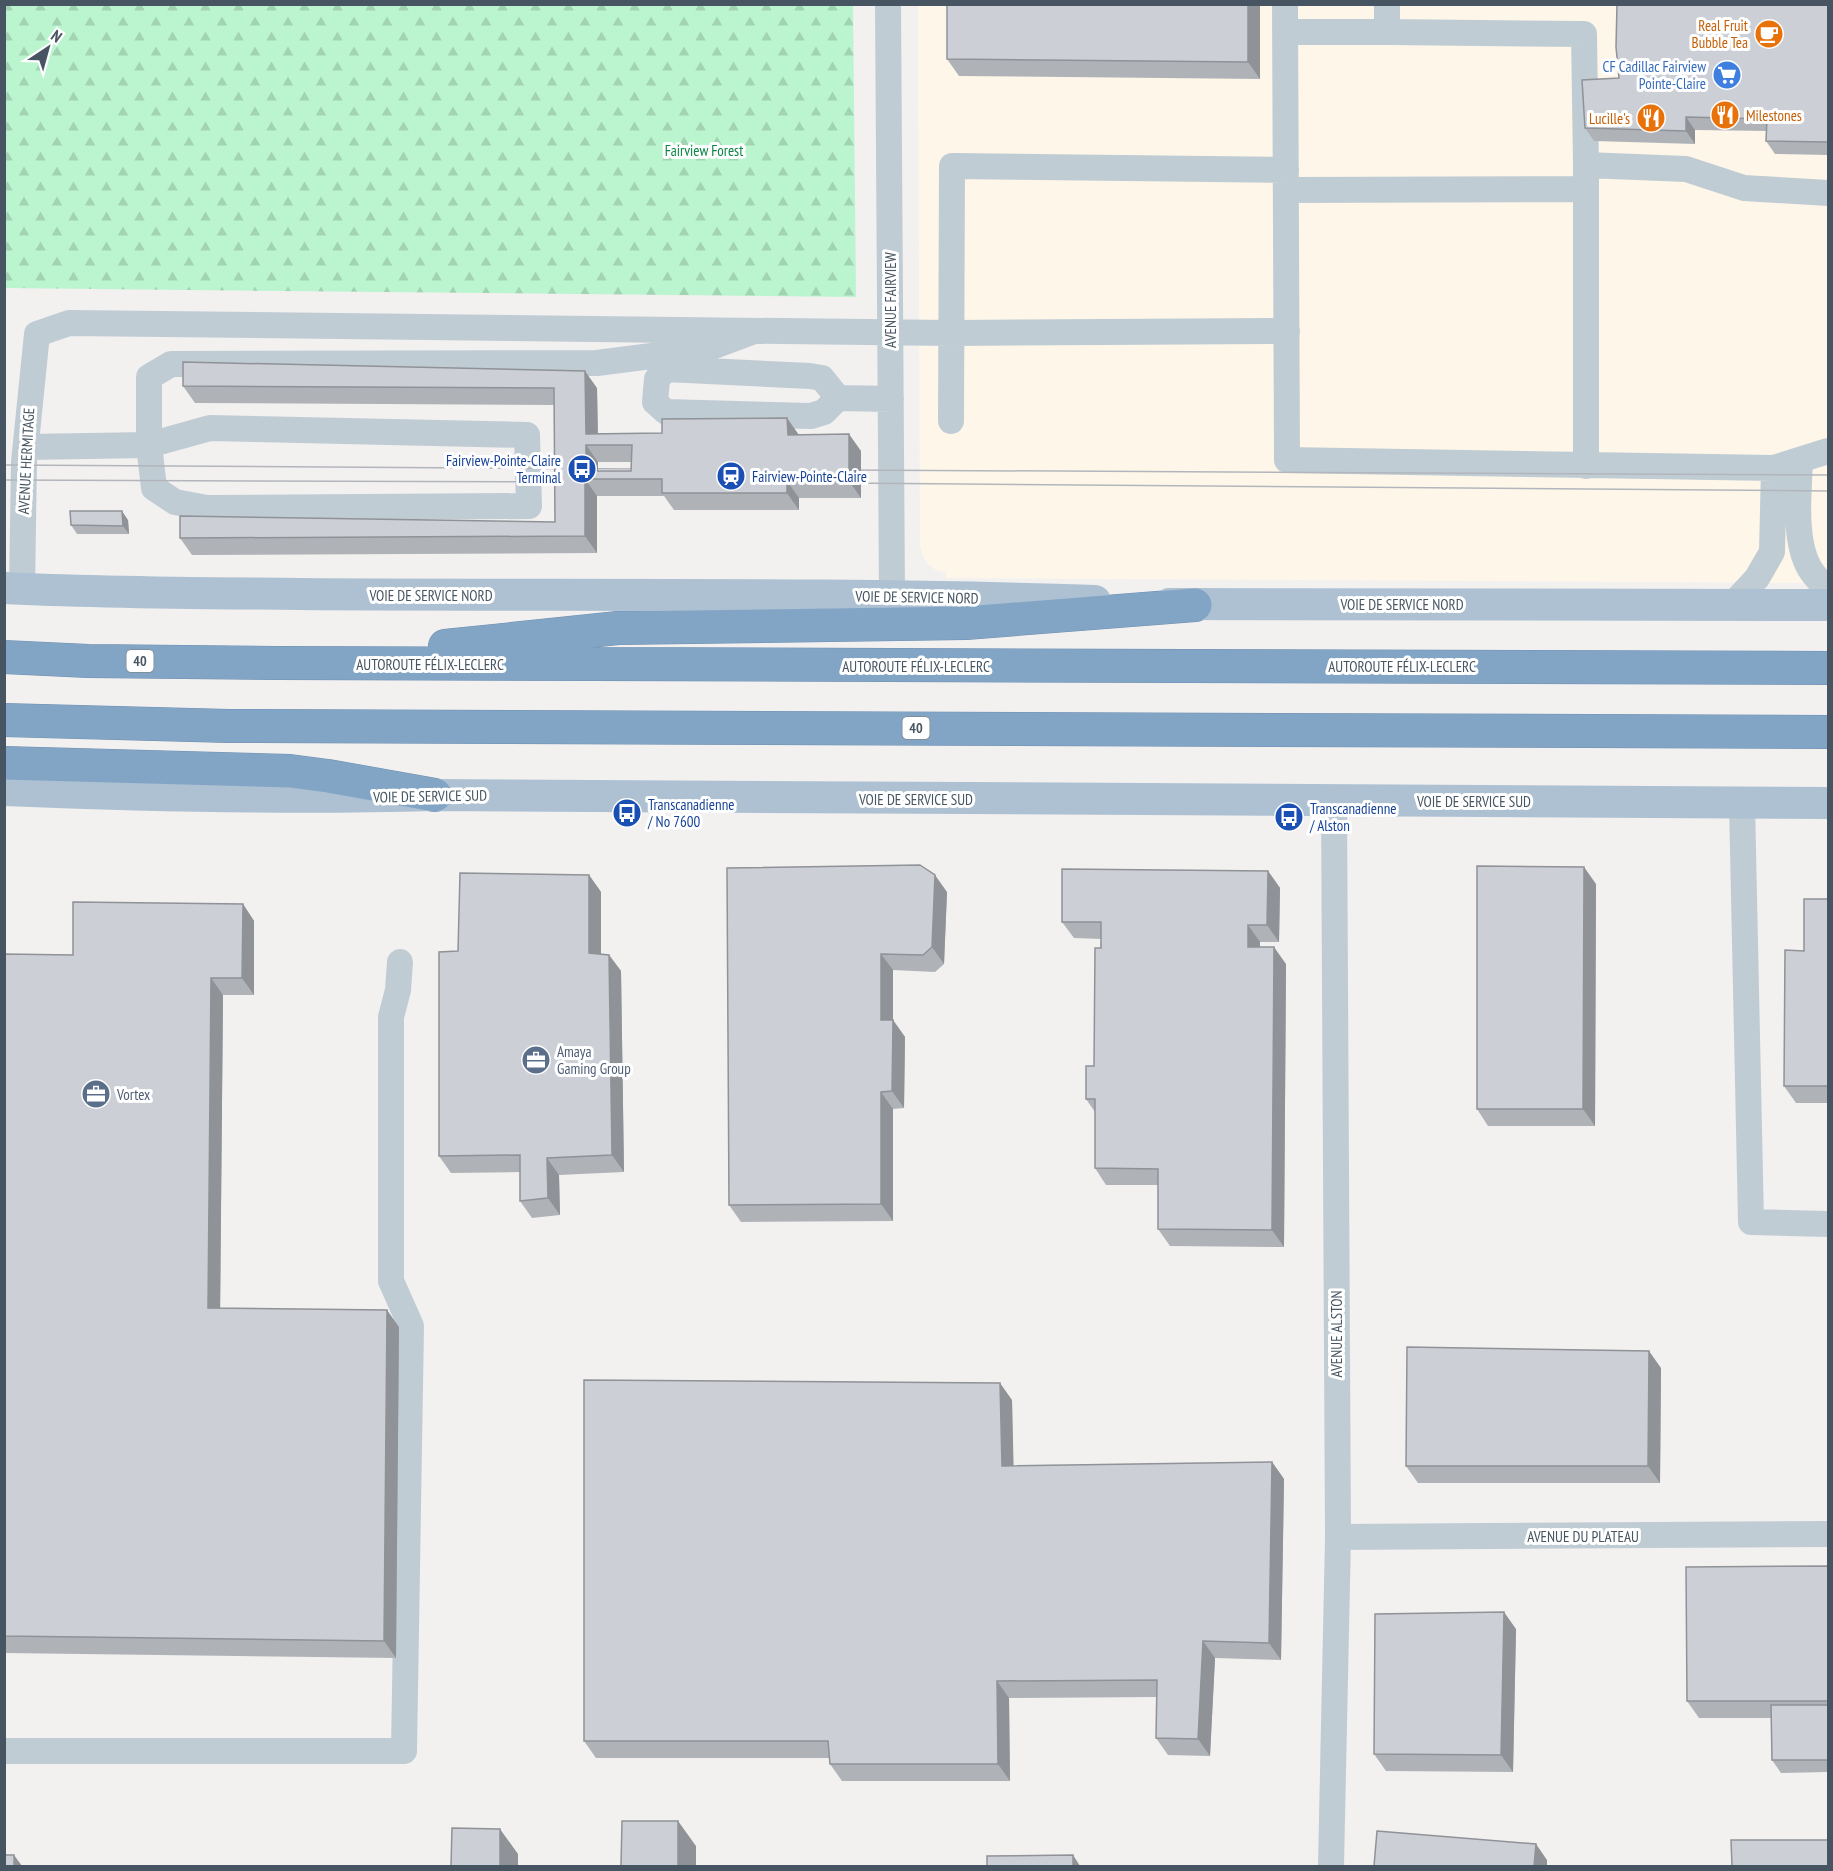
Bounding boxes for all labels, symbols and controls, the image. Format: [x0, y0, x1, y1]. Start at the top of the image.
place label: Real Fruit Bubble Tea [1692, 16, 1748, 52]
north arrow [18, 18, 78, 78]
cafe icon: Real Fruit Bubble Tea [1753, 18, 1785, 50]
text: N [47, 25, 66, 46]
place label: CF Cadillac Fairview Pointe-Claire [1603, 57, 1706, 93]
supermarket icon: CF Cadillac Fairview Pointe-Claire [1711, 59, 1743, 91]
restaurant icon: Milestones [1709, 99, 1741, 131]
restaurant icon: Lucille's [1635, 102, 1667, 134]
place label: Milestones [1746, 106, 1802, 125]
place label: Lucille's [1589, 109, 1630, 128]
park label: Fairview Forest [665, 141, 743, 160]
street label: AVENUE FAIRVIEW [881, 252, 900, 348]
street label: AVENUE HERMITAGE [14, 407, 38, 515]
place label: Fairview-Pointe-Claire Terminal [446, 451, 561, 487]
bus stop icon: Fairview-Pointe-Claire Terminal [566, 453, 598, 485]
station icon: Fairview-Pointe-Claire [715, 460, 747, 492]
place label: Fairview-Pointe-Claire [752, 467, 867, 486]
street label: VOIE DE SERVICE NORD [368, 586, 493, 605]
street label: VOIE DE SERVICE NORD [854, 586, 979, 608]
street label: VOIE DE SERVICE NORD [1339, 595, 1464, 614]
road number: 40 [126, 650, 154, 672]
street label: AUTOROUTE FÉLIX-LECLERC [356, 655, 504, 674]
street label: AUTOROUTE FÉLIX-LECLERC [842, 657, 990, 676]
street label: AUTOROUTE FÉLIX-LECLERC [1328, 657, 1476, 676]
road number: 40 [902, 717, 930, 739]
street label: VOIE DE SERVICE SUD [372, 786, 487, 807]
street label: VOIE DE SERVICE SUD [858, 790, 973, 809]
street label: VOIE DE SERVICE SUD [1416, 792, 1531, 811]
place label: Transcanadienne / No 7600 [647, 795, 734, 831]
bus stop icon: Transcanadienne / No 7600 [611, 797, 643, 829]
place label: Transcanadienne / Alston [1309, 799, 1396, 835]
bus stop icon: Transcanadienne / Alston [1273, 801, 1305, 833]
place label: Amaya Gaming Group [557, 1042, 631, 1078]
office icon: Amaya Gaming Group [520, 1044, 552, 1076]
office icon: Vortex [80, 1078, 112, 1110]
place label: Vortex [116, 1085, 150, 1104]
street label: AVENUE ALSTON [1327, 1290, 1346, 1378]
street label: AVENUE DU PLATEAU [1527, 1527, 1639, 1546]

